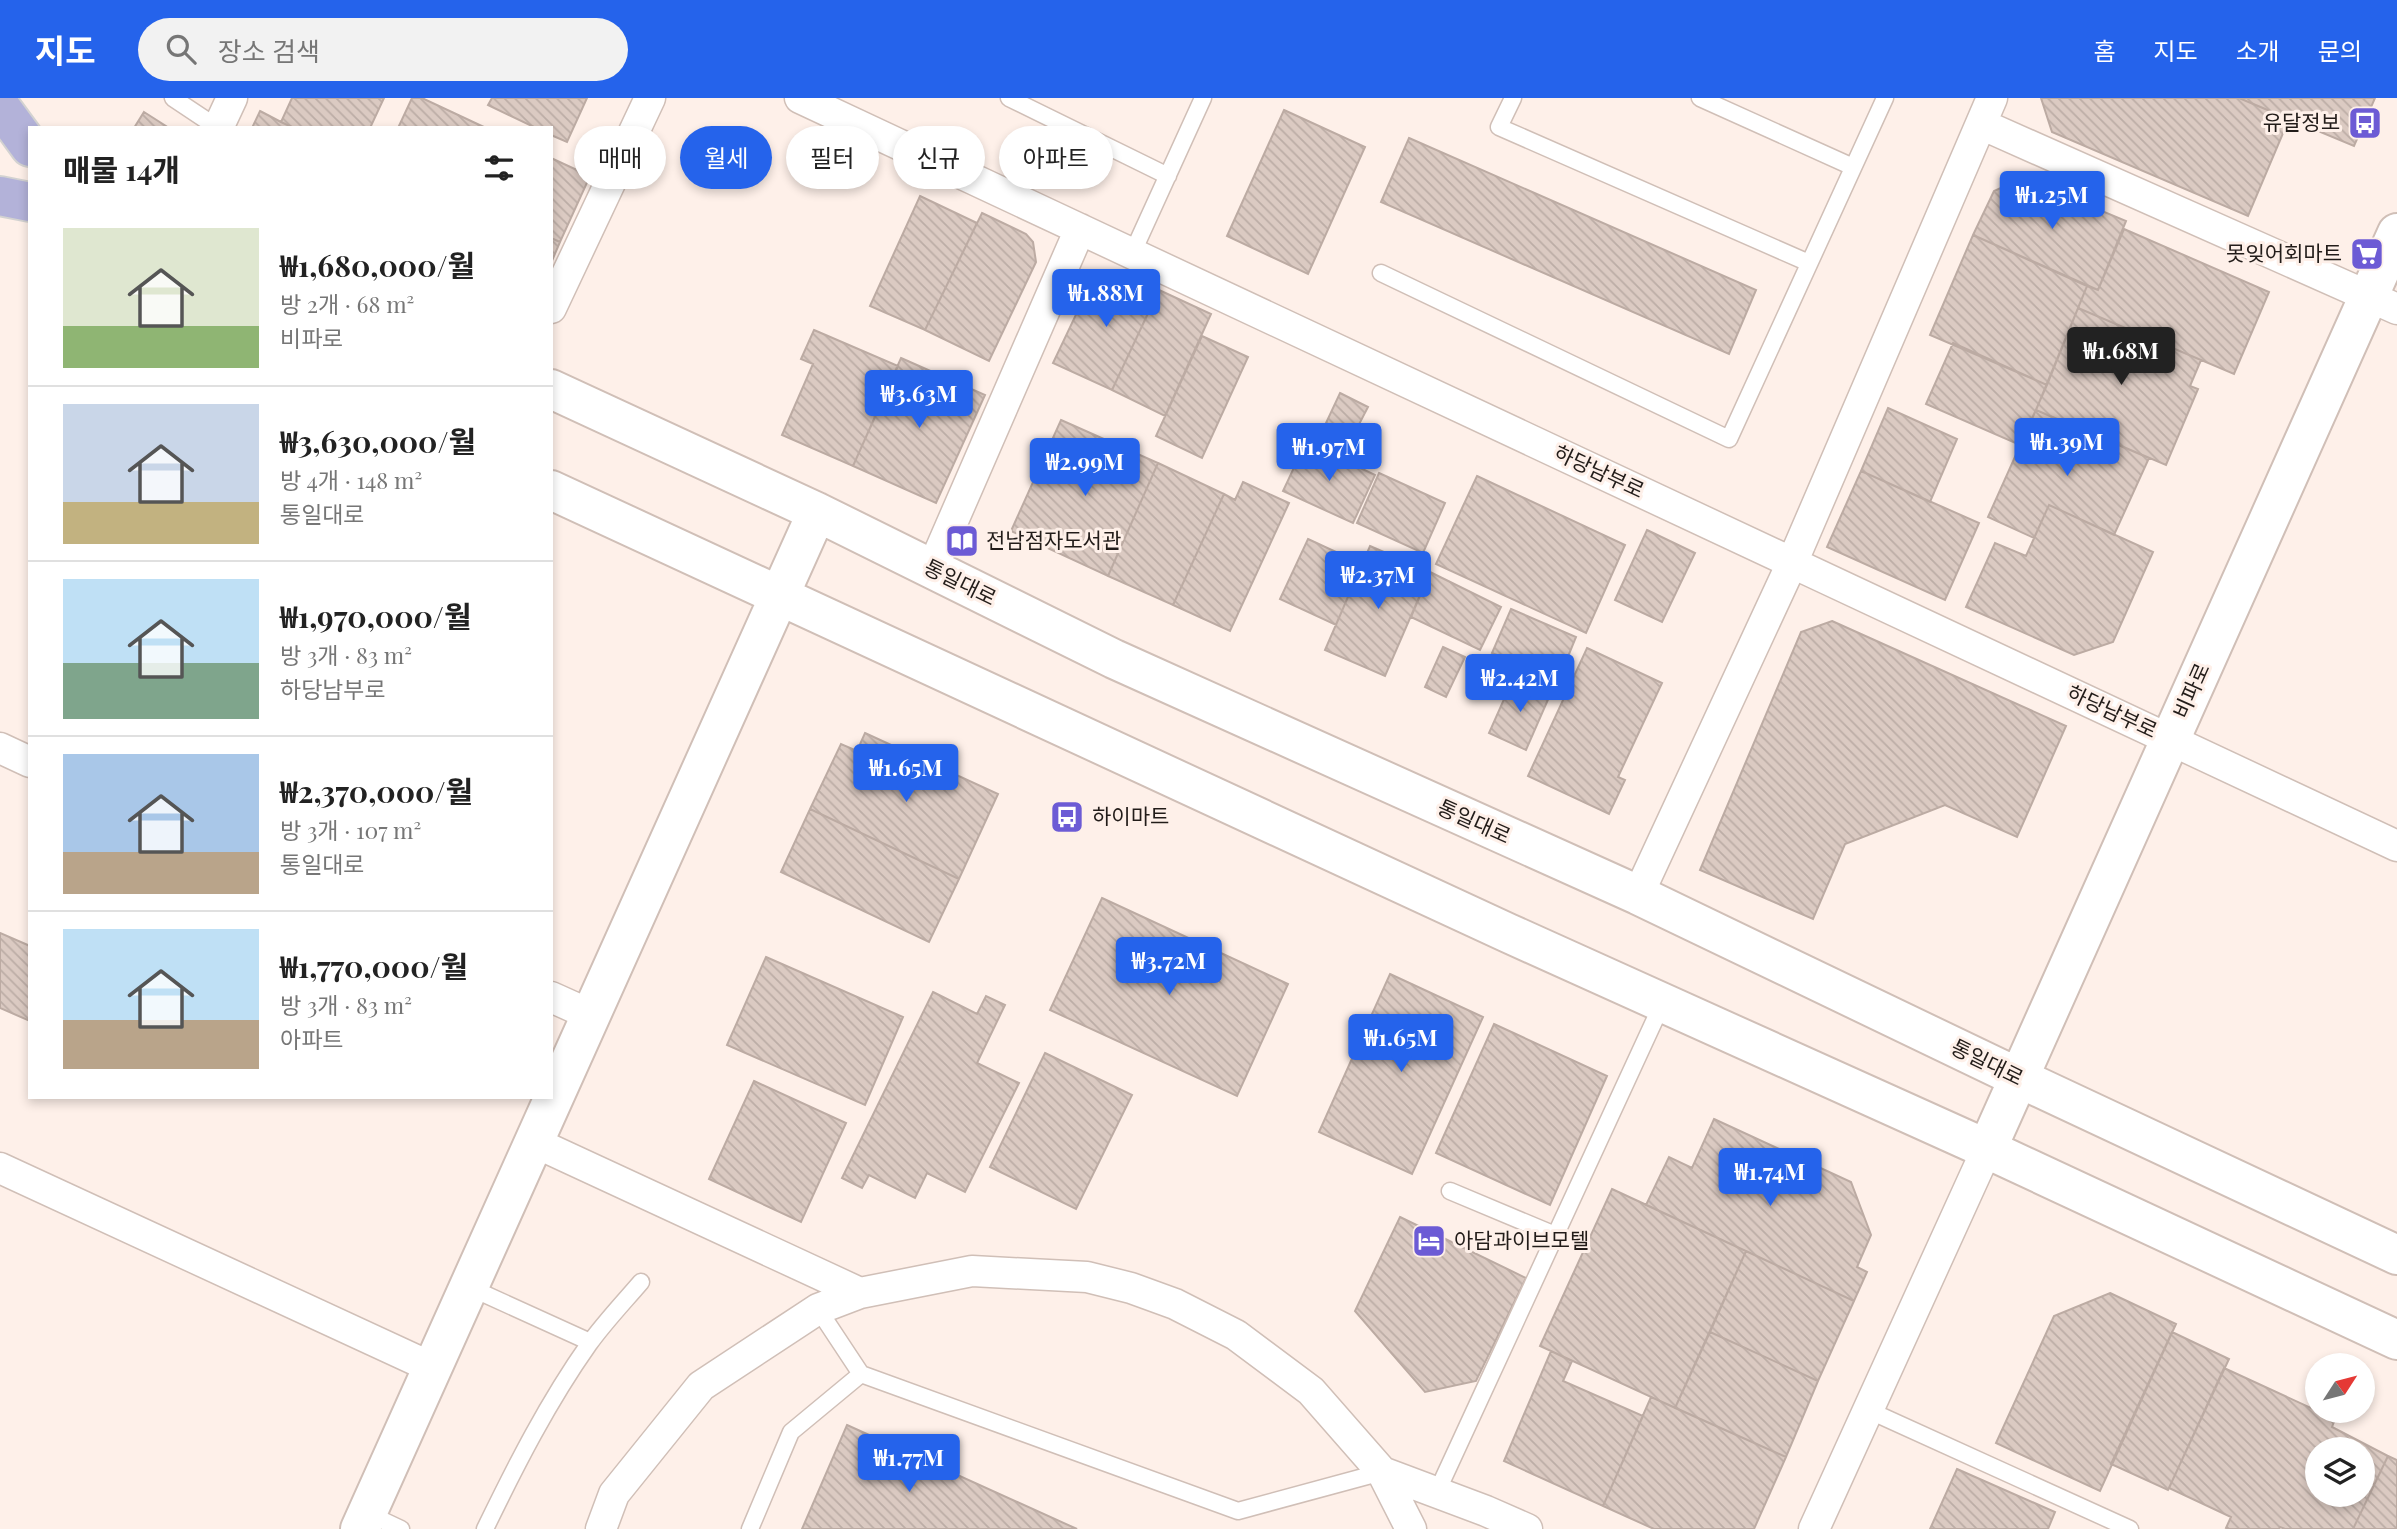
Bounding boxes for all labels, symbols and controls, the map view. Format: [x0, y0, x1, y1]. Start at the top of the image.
search box [138, 18, 628, 81]
text: 지도 [35, 27, 96, 71]
icon: search [162, 30, 200, 68]
text: 장소 검색 [218, 33, 320, 68]
text: 홈 [2093, 34, 2115, 66]
text: 지도 [2153, 34, 2198, 66]
text: 소개 [2236, 34, 2280, 66]
text: 문의 [2318, 34, 2362, 66]
bus stop icon: 유달정보 [2346, 104, 2384, 142]
place label: 유달정보 [2263, 107, 2340, 135]
chip: 매매 [574, 126, 666, 189]
chip: 월세 [680, 126, 772, 189]
chip: 필터 [786, 126, 879, 189]
chip: 신규 [893, 126, 985, 189]
chip: 아파트 [999, 126, 1113, 189]
text: 매물 14개 [63, 149, 180, 189]
icon: filters [480, 149, 518, 187]
pin: ₩1.25M [1995, 172, 2109, 231]
text: ₩1.25M [2016, 178, 2088, 209]
supermarket icon: 못잊어회마트 [2348, 235, 2386, 273]
place label: 못잊어회마트 [2226, 238, 2342, 266]
text: ₩1,680,000/월 [280, 245, 475, 285]
icon: home [119, 256, 203, 340]
pin: ₩1.88M [1049, 270, 1163, 329]
text: ₩1.88M [1068, 276, 1144, 307]
text: 방 2개 · 68 m² [280, 288, 414, 319]
text: 비파로 [280, 322, 343, 353]
pin: ₩1.68M [2064, 328, 2178, 387]
text: ₩1.68M [2083, 334, 2159, 365]
pin: ₩3.63M [862, 370, 976, 430]
text: ₩3.63M [881, 377, 957, 408]
pin: ₩1.39M [2010, 418, 2124, 478]
text: ₩3,630,000/월 [280, 421, 476, 461]
pin: ₩1.97M [1272, 424, 1386, 483]
text: ₩1.39M [2030, 425, 2104, 456]
text: ₩1.97M [1293, 430, 1365, 461]
icon: home [119, 432, 203, 516]
street label: 하당남부로 [1550, 437, 1650, 503]
pin: ₩2.99M [1028, 438, 1142, 498]
text: ₩2.99M [1046, 445, 1124, 476]
text: 방 4개 · 148 m² [280, 464, 422, 495]
text: 통일대로 [280, 498, 365, 529]
library icon: 전남점자도서관 [943, 522, 981, 560]
place label: 전남점자도서관 [986, 525, 1121, 553]
street label: 통일대로 [920, 552, 1002, 611]
pin: ₩2.37M [1321, 552, 1435, 611]
text: ₩2.37M [1341, 558, 1415, 589]
text: ₩1,970,000/월 [280, 596, 472, 636]
icon: home [119, 607, 203, 691]
text: 방 3개 · 83 m² [280, 639, 412, 670]
pin: ₩2.42M [1463, 654, 1577, 714]
street label: 비파로 [2166, 658, 2215, 722]
text: ₩2.42M [1481, 661, 1559, 692]
text: 하당남부로 [280, 673, 386, 704]
street label: 하당남부로 [2063, 677, 2163, 743]
pin: ₩1.65M [849, 744, 963, 804]
text: ₩1.65M [869, 751, 943, 782]
text: ₩2,370,000/월 [280, 771, 473, 811]
icon: home [119, 782, 203, 866]
street label: 통일대로 [1434, 792, 1516, 849]
bus stop icon: 하이마트 [1048, 798, 1086, 836]
place label: 하이마트 [1092, 801, 1169, 829]
text: 방 3개 · 107 m² [280, 814, 421, 845]
text: 통일대로 [280, 848, 365, 879]
pin: ₩3.72M [1112, 937, 1226, 997]
text: ₩3.72M [1132, 944, 1206, 975]
text: ₩1,770,000/월 [280, 946, 468, 986]
icon: home [119, 957, 203, 1041]
text: 방 3개 · 83 m² [280, 989, 412, 1020]
pin: ₩1.65M [1344, 1014, 1458, 1074]
text: ₩1.65M [1364, 1021, 1438, 1052]
text: 아파트 [280, 1023, 343, 1054]
street label: 통일대로 [1947, 1032, 2029, 1091]
pin: ₩1.74M [1713, 1148, 1827, 1208]
text: ₩1.74M [1735, 1155, 1805, 1186]
hotel icon: 아담과이브모텔 [1410, 1222, 1448, 1260]
place label: 아담과이브모텔 [1454, 1225, 1589, 1253]
north arrow [2305, 1353, 2375, 1423]
map controls [2305, 1353, 2375, 1507]
pin: ₩1.77M [852, 1434, 966, 1494]
button: layers [2305, 1437, 2375, 1507]
text: ₩1.77M [874, 1441, 944, 1472]

